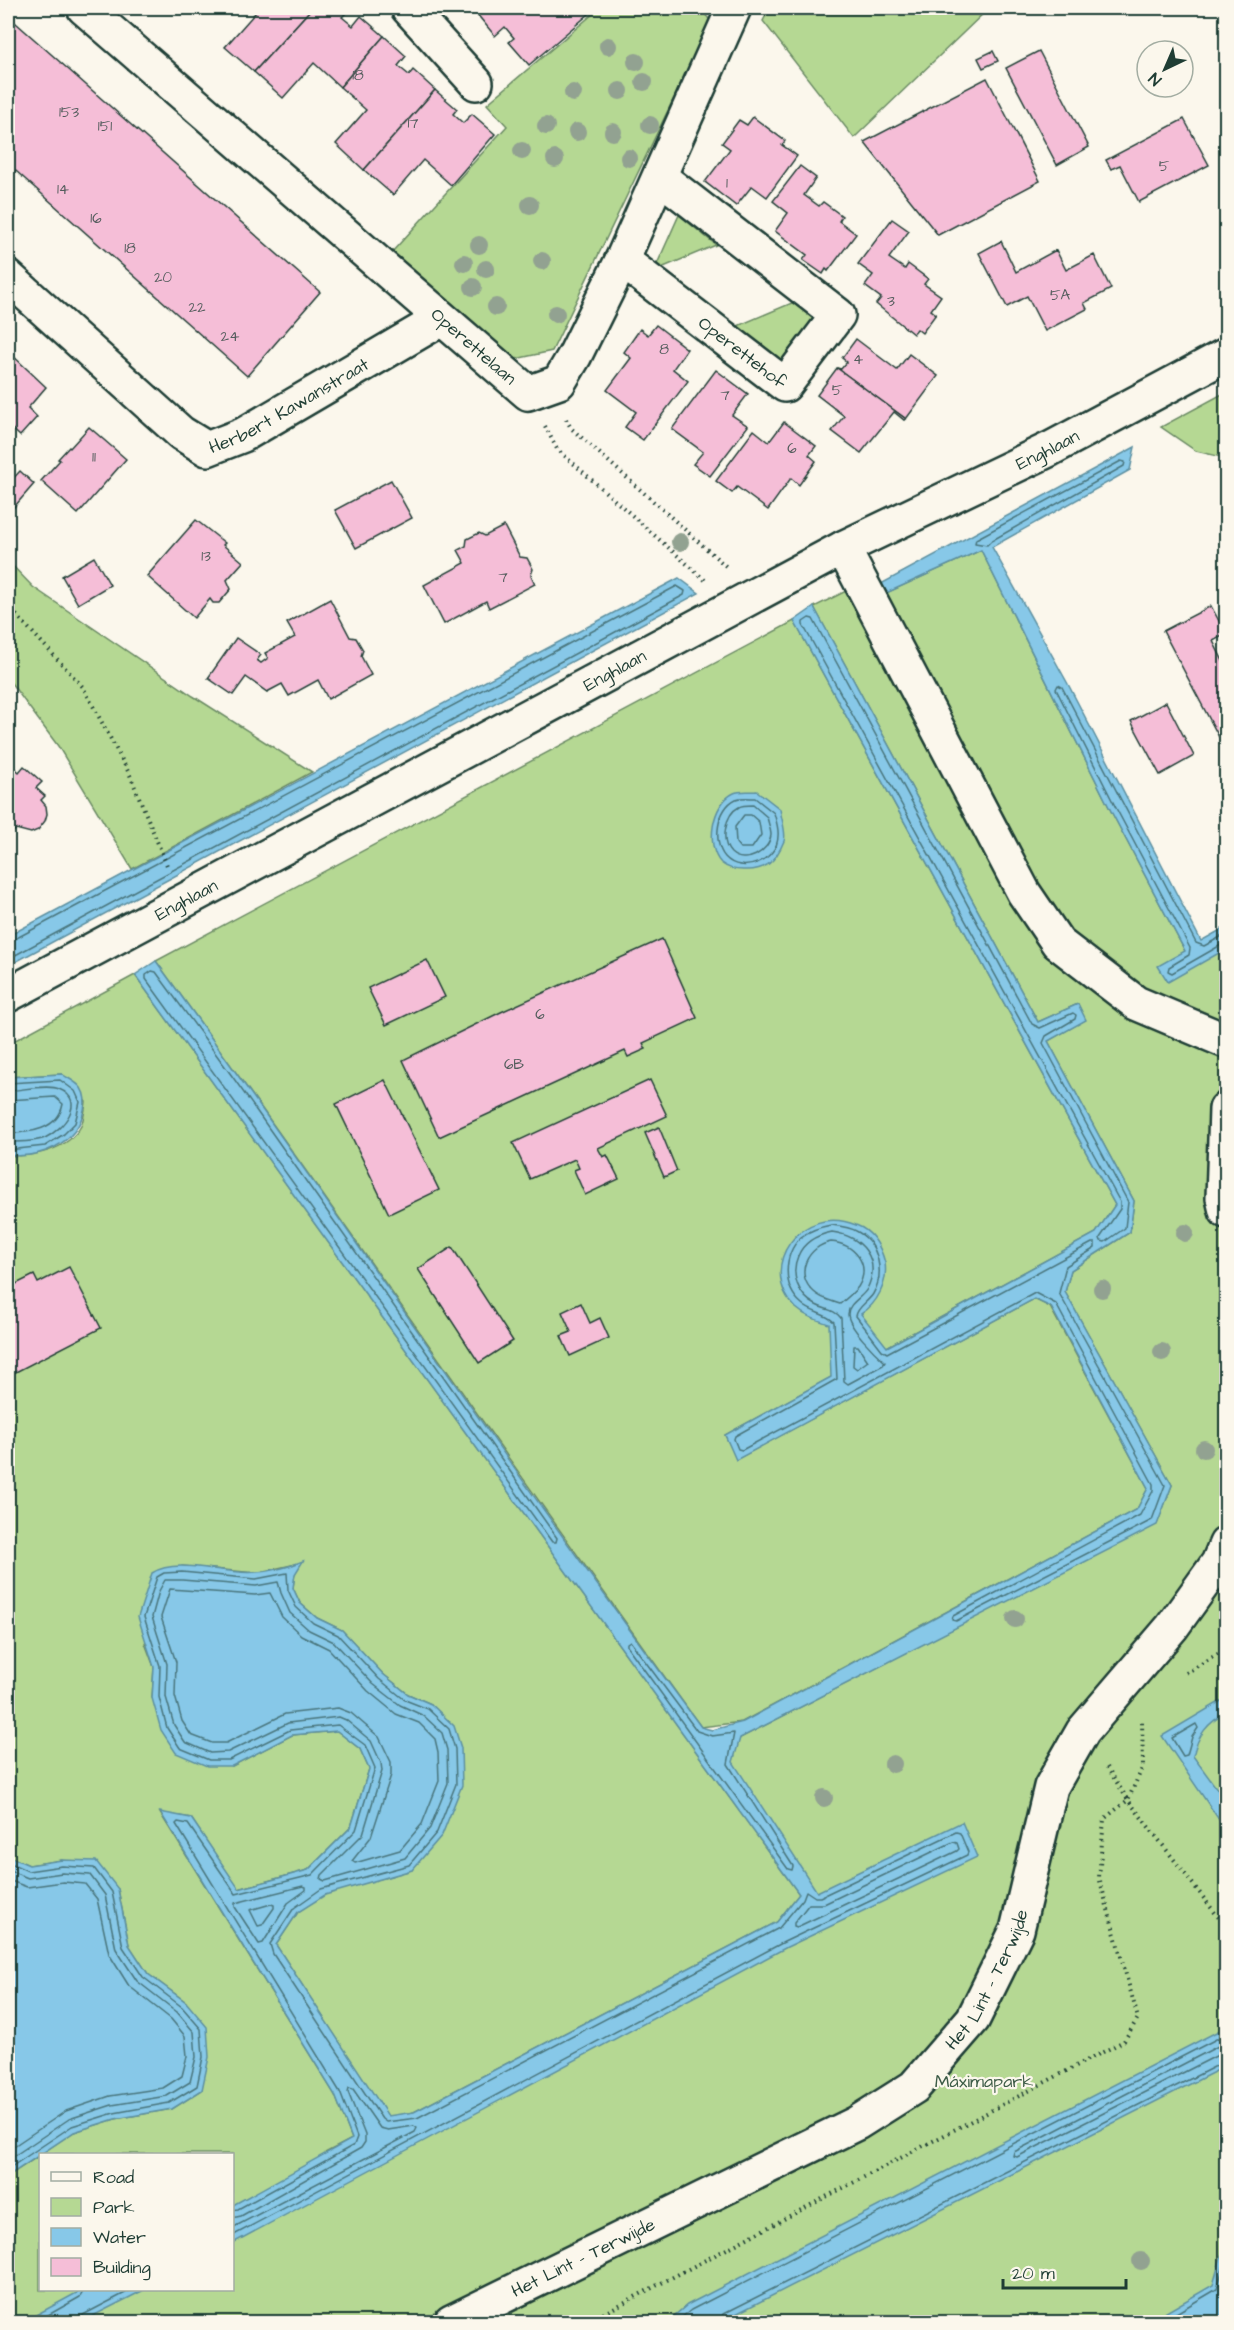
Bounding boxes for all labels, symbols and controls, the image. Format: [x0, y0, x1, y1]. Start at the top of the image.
north arrow [1135, 39, 1195, 99]
house number: 18 [352, 65, 364, 86]
text: N [1144, 68, 1167, 90]
house number: 153 [59, 102, 79, 123]
house number: 17 [407, 113, 419, 134]
house number: 151 [98, 116, 112, 137]
house number: 5 [1159, 156, 1170, 177]
house number: 1 [726, 173, 728, 194]
house number: 14 [57, 179, 69, 200]
house number: 16 [90, 208, 102, 229]
house number: 18 [124, 238, 136, 259]
house number: 20 [154, 267, 173, 288]
house number: 5A [1050, 285, 1071, 306]
house number: 3 [887, 291, 895, 312]
house number: 22 [188, 297, 206, 318]
street label: Operettelaan [426, 302, 522, 390]
street label: Operettehof [693, 310, 792, 395]
house number: 24 [221, 326, 239, 347]
house number: 8 [659, 339, 669, 360]
house number: 4 [853, 349, 863, 370]
street label: Herbert Kawanstraat [205, 351, 374, 460]
house number: 5 [832, 380, 843, 401]
house number: 7 [720, 385, 730, 406]
street label: Enghlaan [1012, 423, 1084, 476]
house number: 6 [787, 438, 797, 459]
house number: 11 [92, 447, 96, 468]
house number: 13 [201, 546, 211, 567]
house number: 7 [498, 567, 508, 588]
street label: Enghlaan [579, 643, 650, 697]
street label: Enghlaan [150, 873, 222, 927]
house number: 6 [535, 1004, 545, 1025]
house number: 6B [504, 1054, 524, 1075]
street label: Het Lint - Terwijde [939, 1907, 1034, 2055]
park label: Máximapark [935, 2069, 1033, 2094]
legend [39, 2153, 234, 2291]
text: Road [93, 2165, 134, 2190]
text: Park [93, 2195, 135, 2220]
street label: Het Lint - Terwijde [507, 2211, 659, 2303]
text: Water [93, 2225, 146, 2250]
scale bar [1003, 2252, 1126, 2290]
text: Building [93, 2255, 151, 2281]
text: 20 m [1012, 2261, 1055, 2286]

